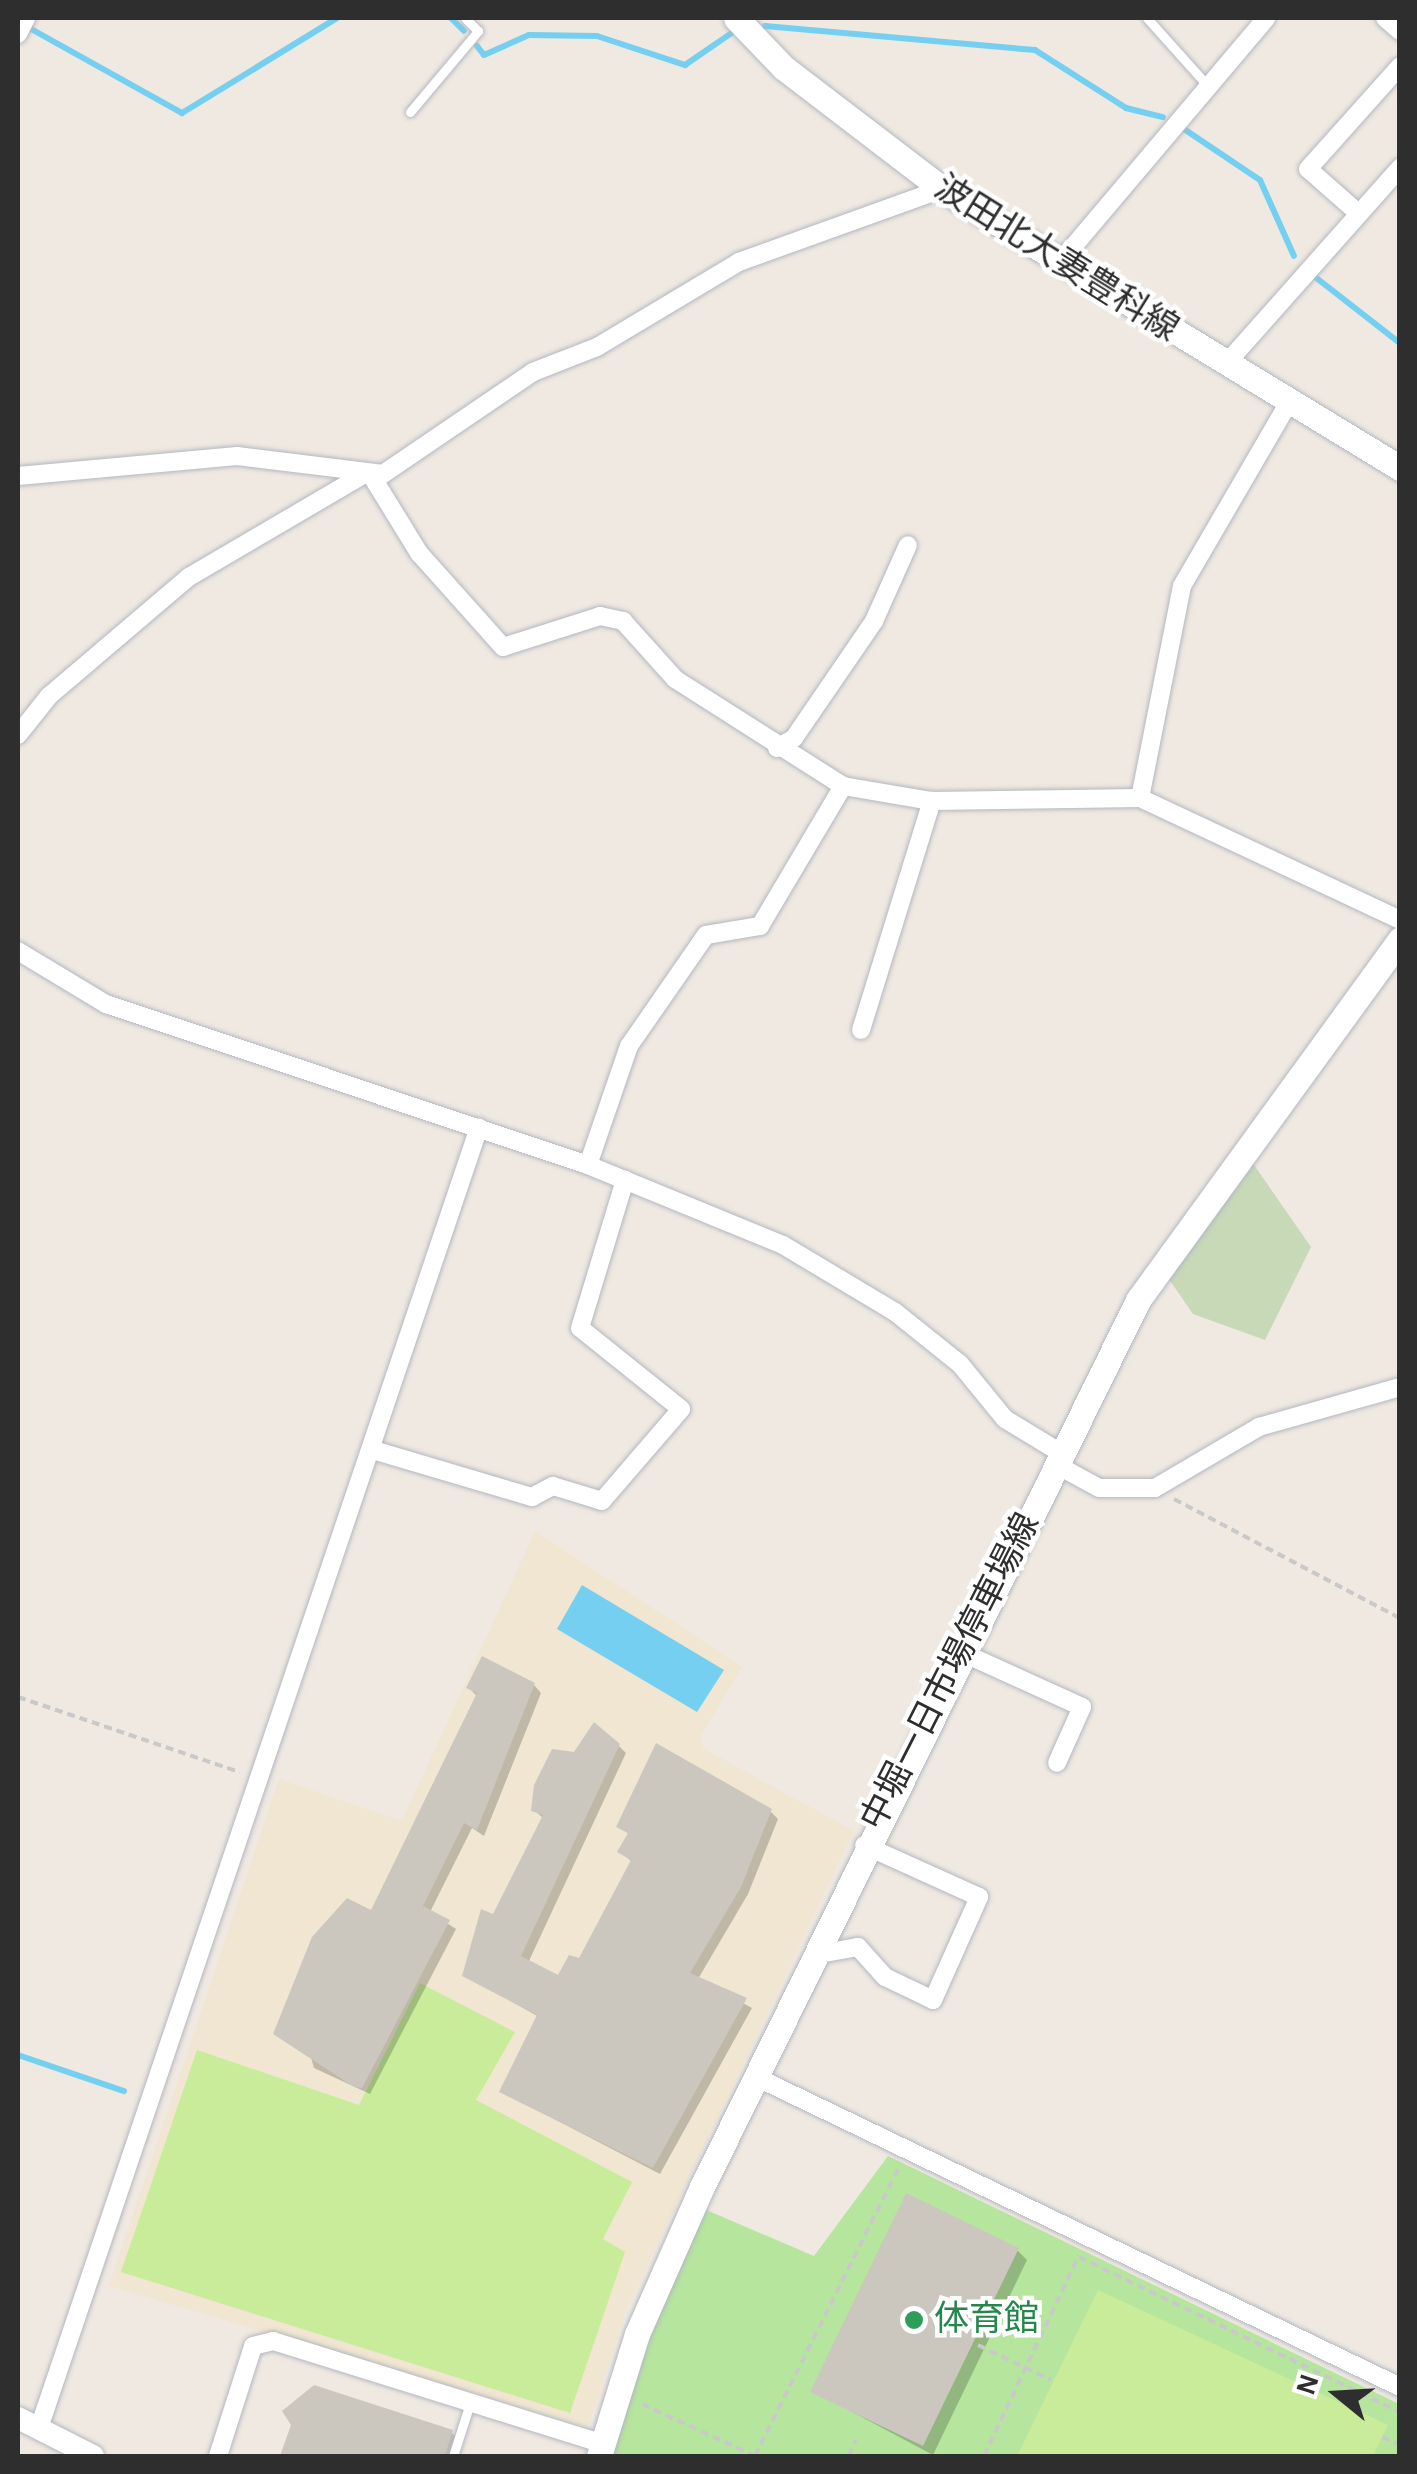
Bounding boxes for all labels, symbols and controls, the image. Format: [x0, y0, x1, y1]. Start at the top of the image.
street label: 波田北大妻豊科線 [926, 167, 1186, 351]
street label: 中堀一日市場停車場線 [853, 1507, 1049, 1837]
place label: 体育館 [934, 2299, 1039, 2341]
marker: 体育館 [903, 2309, 925, 2331]
north arrow [1287, 2344, 1387, 2444]
text: N [1292, 2371, 1325, 2398]

